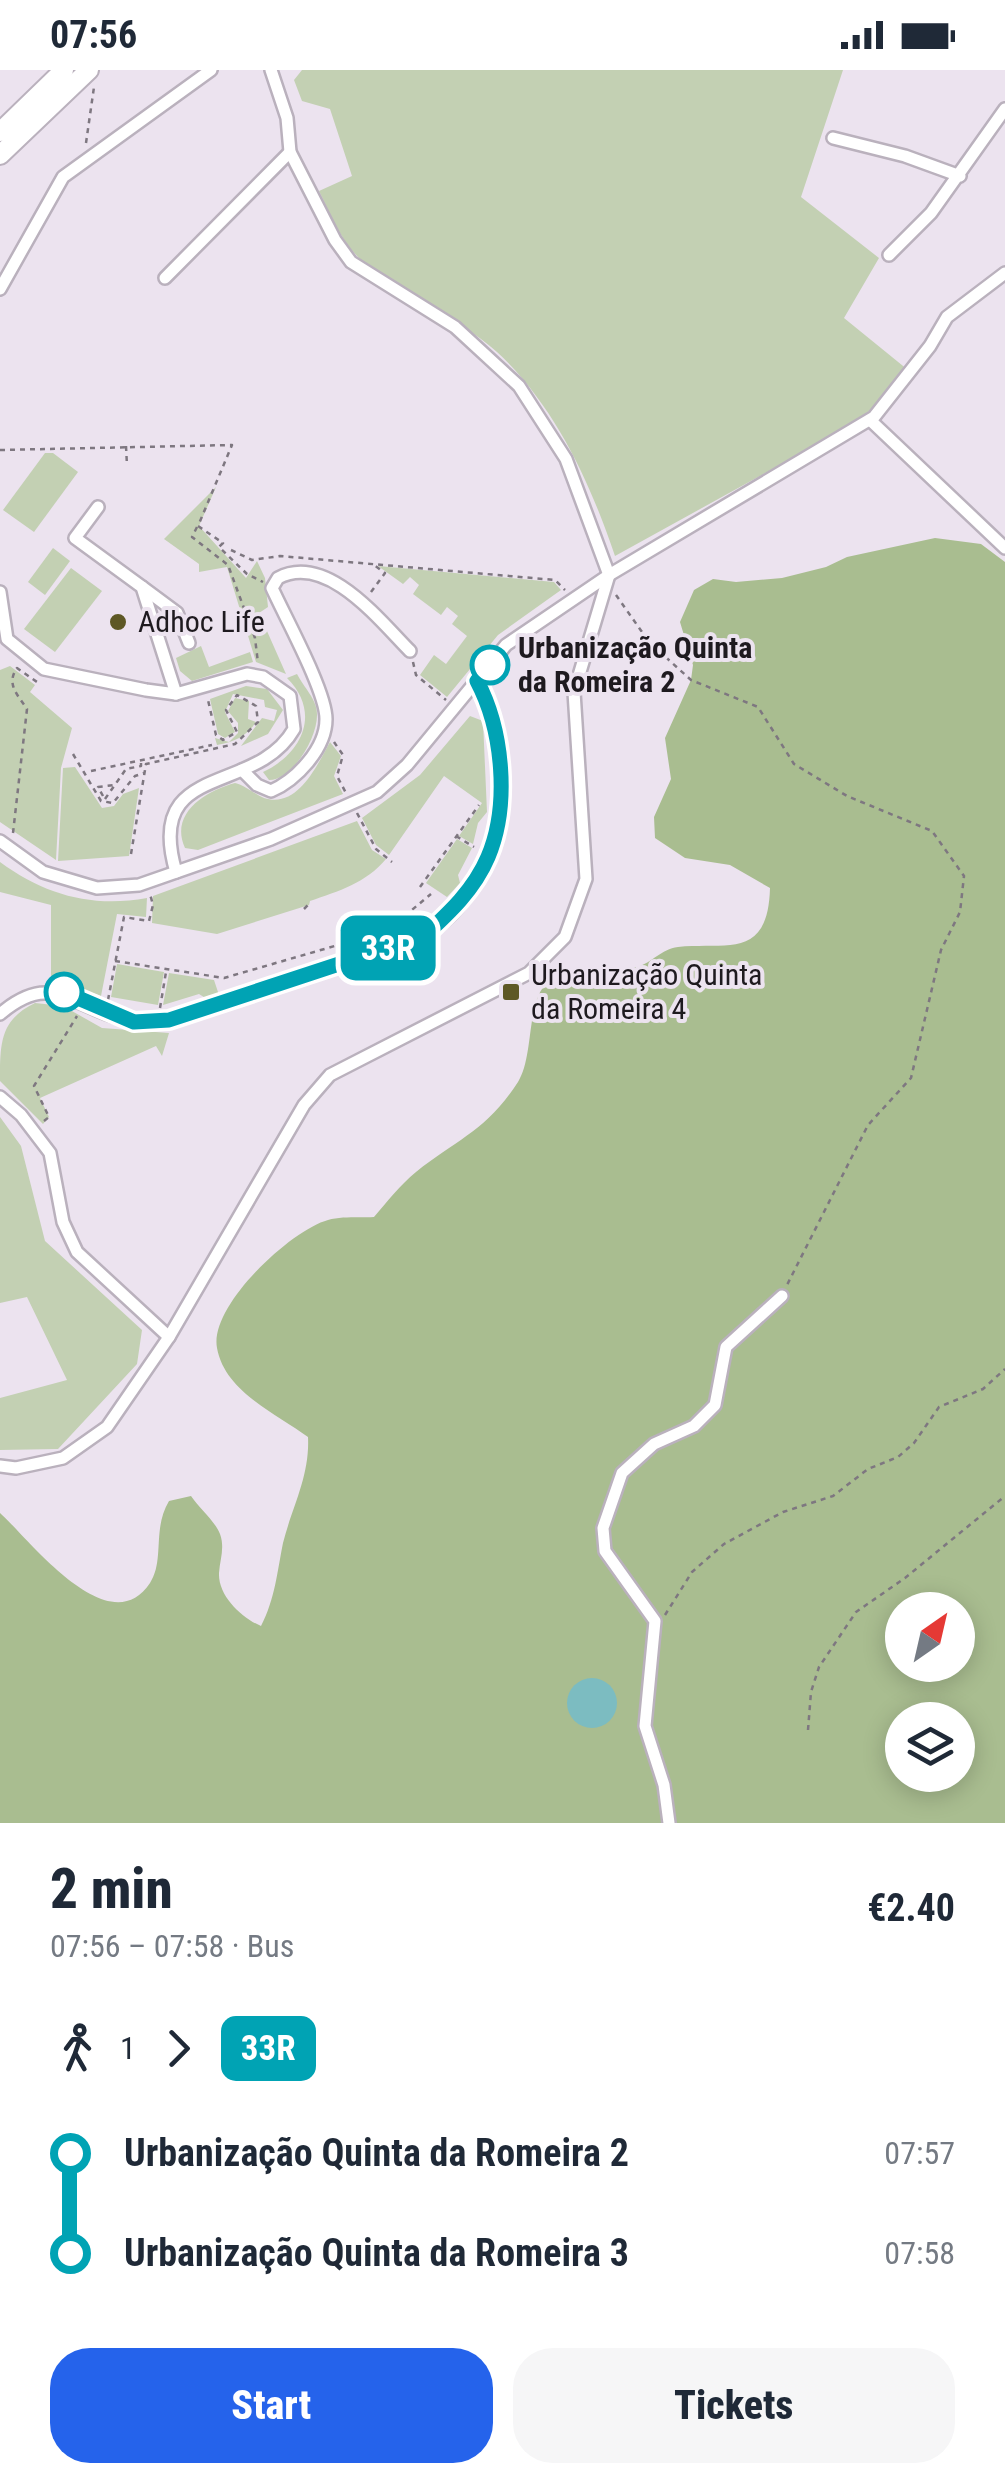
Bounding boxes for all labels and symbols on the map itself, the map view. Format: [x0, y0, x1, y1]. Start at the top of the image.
place label: Adhoc Life [138, 604, 265, 639]
marker: Adhoc Life [107, 611, 129, 633]
place label: Urbanização Quinta da Romeira 2 [518, 630, 752, 699]
marker: Urbanização Quinta da Romeira 2 [471, 646, 509, 684]
line badge: 33R [330, 916, 446, 980]
place label: Urbanização Quinta da Romeira 4 [531, 957, 762, 1026]
unlabelled marker [45, 973, 83, 1011]
marker: Urbanização Quinta da Romeira 4 [500, 981, 522, 1003]
north arrow [885, 1592, 975, 1682]

